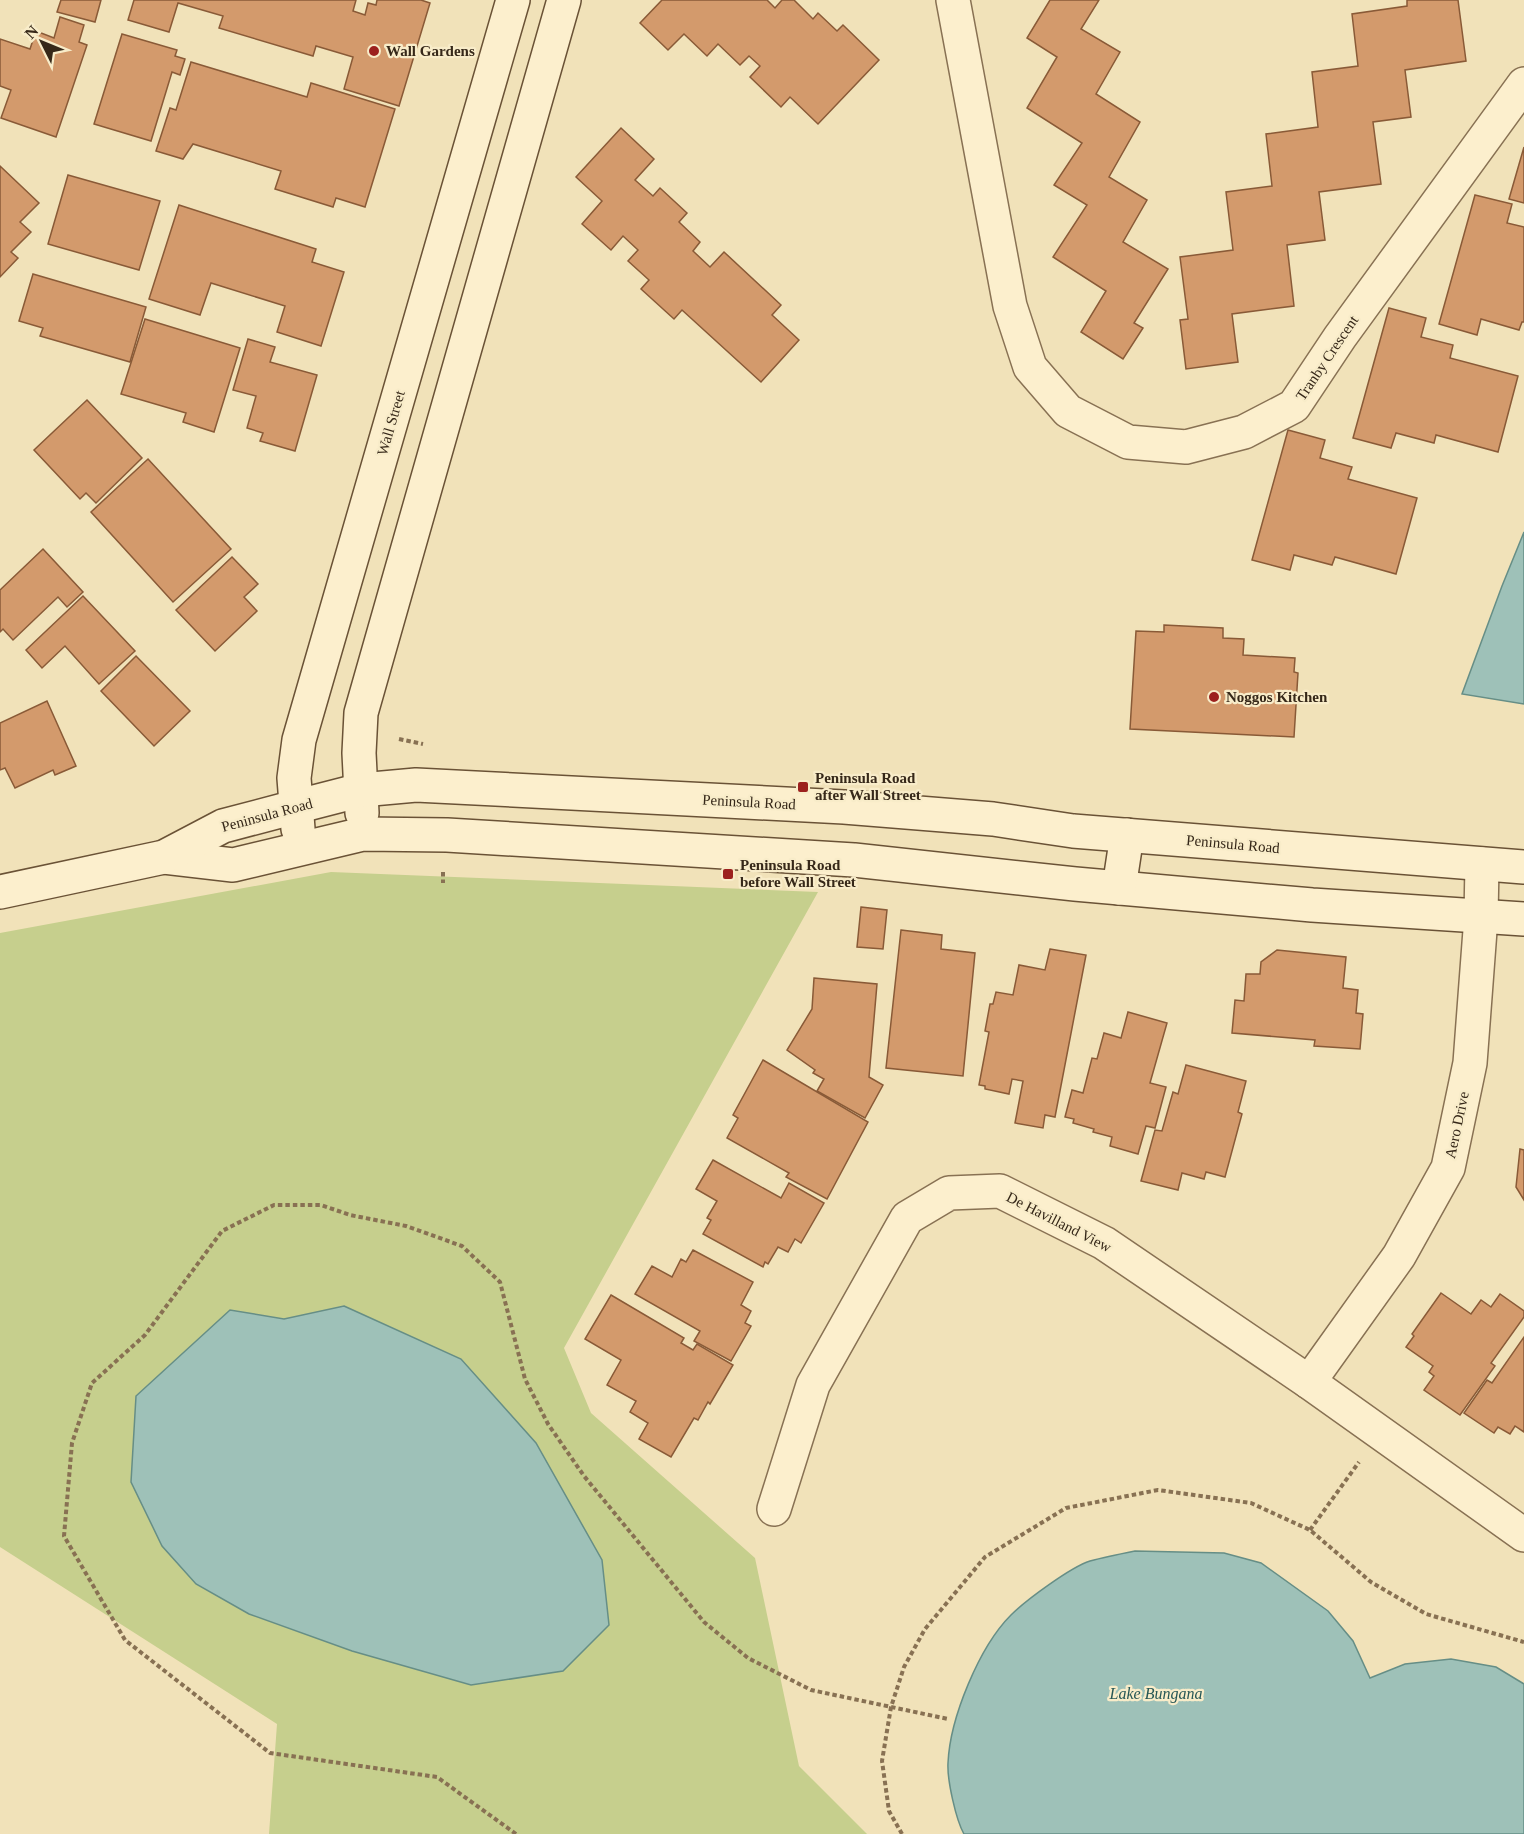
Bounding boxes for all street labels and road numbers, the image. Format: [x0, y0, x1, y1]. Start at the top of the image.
street label: Tranby Crescent [1293, 312, 1362, 404]
street label: Wall Street [374, 388, 408, 457]
street label: Peninsula Road [702, 792, 797, 812]
street label: Peninsula Road [220, 795, 315, 835]
street label: Peninsula Road [1186, 832, 1281, 856]
street label: Aero Drive [1442, 1090, 1472, 1160]
street label: De Havilland View [1004, 1189, 1114, 1255]

